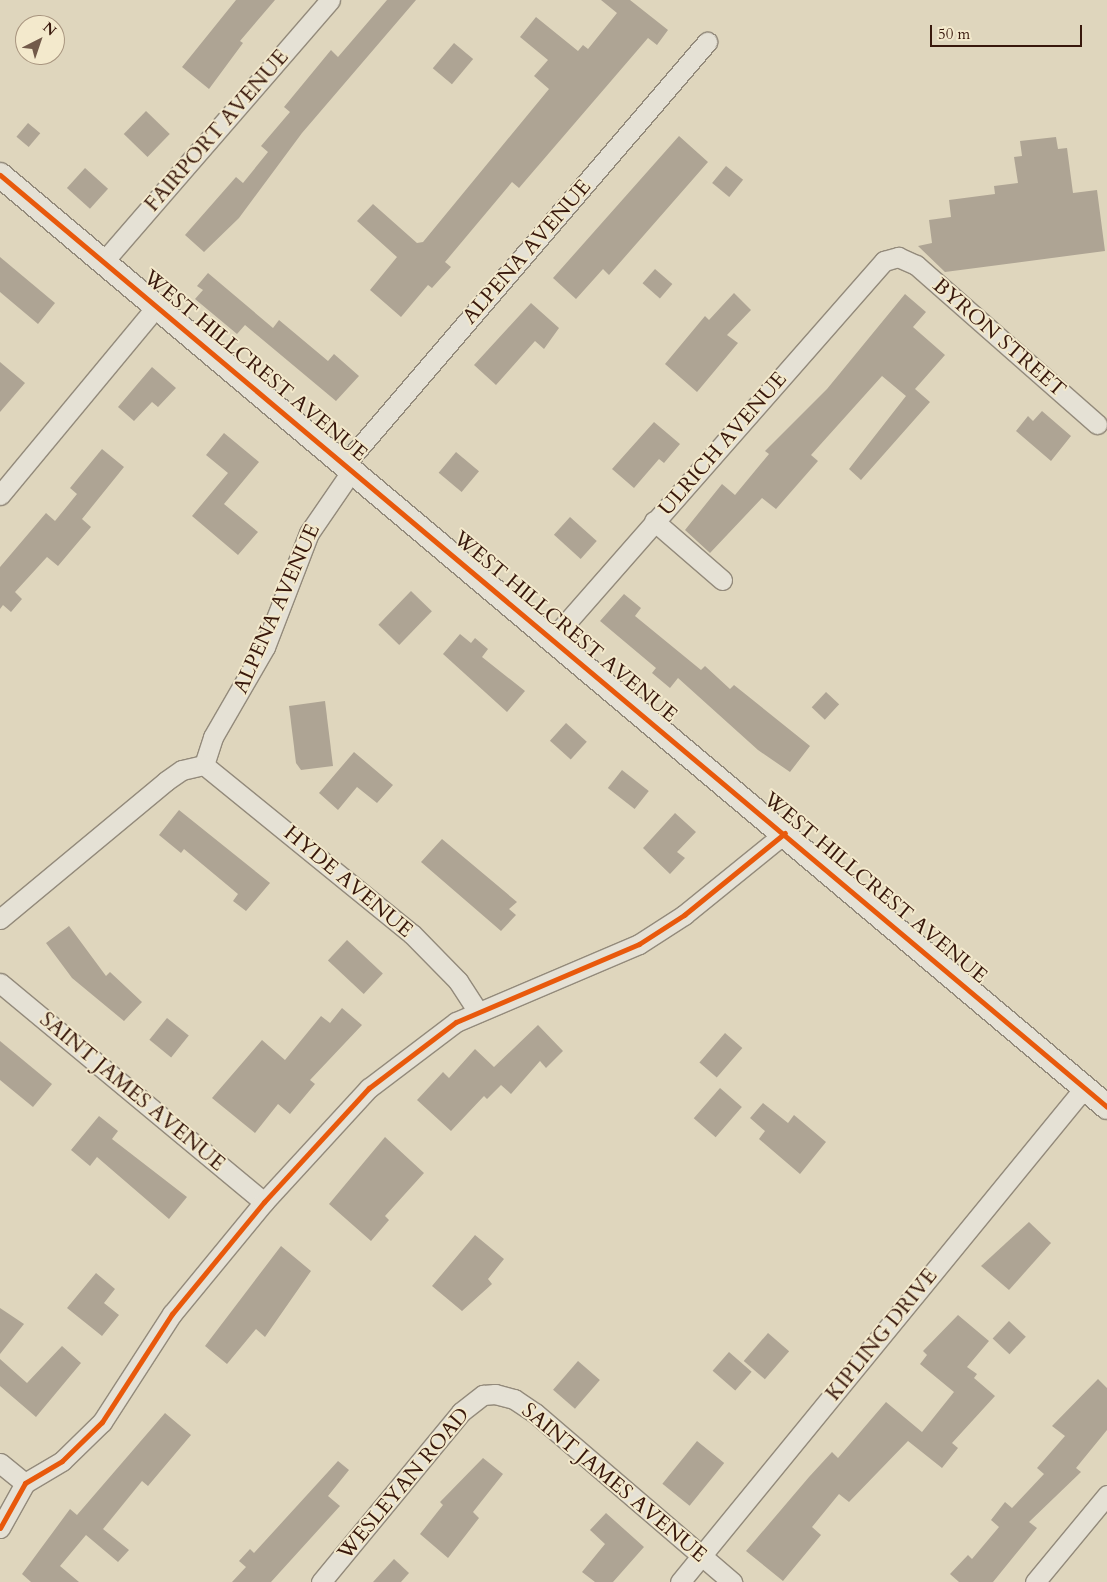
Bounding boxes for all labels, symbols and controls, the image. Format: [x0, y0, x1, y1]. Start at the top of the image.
north arrow [15, 15, 65, 65]
scale bar [932, 15, 1084, 47]
text: N [39, 18, 60, 40]
text: 50 m [938, 24, 970, 44]
street label: FAIRPORT AVENUE [140, 45, 294, 217]
street label: ALPENA AVENUE [458, 175, 596, 329]
street label: WEST HILLCREST AVENUE [138, 265, 372, 467]
street label: BYRON STREET [927, 273, 1071, 403]
street label: ULRICH AVENUE [654, 367, 792, 521]
street label: ALPENA AVENUE [228, 520, 326, 698]
street label: WEST HILLCREST AVENUE [448, 526, 682, 728]
street label: WEST HILLCREST AVENUE [758, 787, 992, 989]
street label: HYDE AVENUE [279, 821, 417, 943]
street label: SAINT JAMES AVENUE [34, 1007, 230, 1177]
street label: KIPLING DRIVE [821, 1264, 943, 1406]
street label: SAINT JAMES AVENUE [516, 1398, 712, 1568]
street label: WESLEYAN ROAD [333, 1403, 475, 1565]

